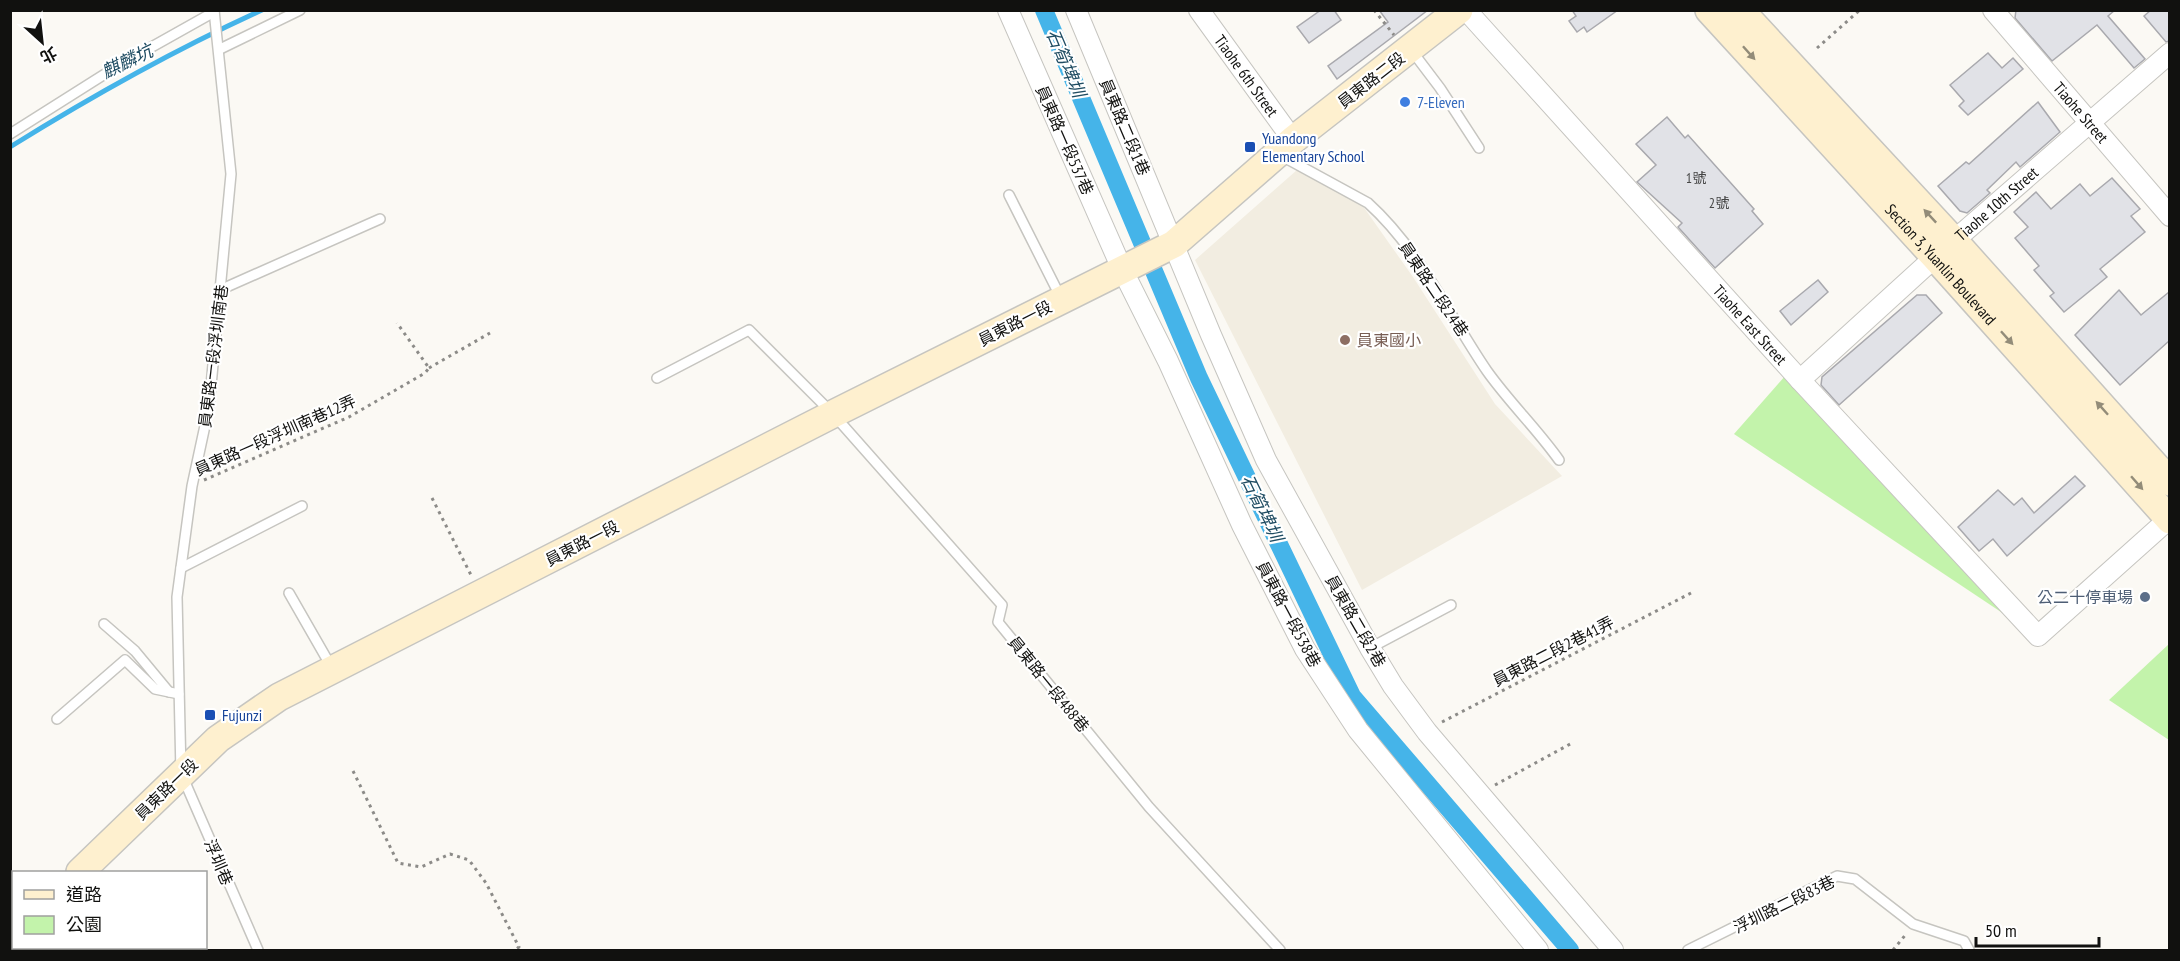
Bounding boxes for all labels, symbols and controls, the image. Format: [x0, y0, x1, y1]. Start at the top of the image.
north arrow [12, 12, 72, 72]
water label: 石筍埤圳 [1041, 25, 1092, 103]
street label: Tiaohe 6th Street [1210, 31, 1283, 121]
water label: 麒麟坑 [98, 38, 159, 83]
text: 北 [37, 43, 60, 68]
one-way arrow [1742, 46, 1756, 61]
street label: 員東路二段 [1333, 47, 1409, 113]
street label: 員東路二段1巷 [1096, 76, 1154, 178]
street label: Tiaohe Street [2049, 78, 2113, 147]
street label: 員東路一段537巷 [1032, 82, 1098, 198]
place label: 7-Eleven [1417, 92, 1465, 112]
marker: 7-Eleven [1398, 95, 1412, 109]
place label: Yuandong Elementary School [1262, 128, 1365, 166]
marker: Yuandong Elementary School [1243, 140, 1257, 154]
street label: Tiaohe 10th Street [1951, 162, 2043, 245]
house number: 1號 [1686, 169, 1706, 187]
house number: 2號 [1709, 194, 1729, 212]
street label: Section 3, Yuanlin Boulevard [1881, 199, 2001, 329]
one-way arrow [1923, 208, 1937, 223]
street label: 員東路二段24巷 [1395, 238, 1473, 340]
street label: Tiaohe East Street [1709, 281, 1792, 369]
street label: 員東路一段浮圳南巷 [194, 283, 232, 429]
street label: 員東路一段 [975, 296, 1055, 350]
place label: 員東國小 [1357, 330, 1421, 350]
one-way arrow [2000, 330, 2014, 345]
marker: 員東國小 [1338, 333, 1352, 347]
street label: 員東路一段浮圳南巷12弄 [191, 390, 359, 480]
one-way arrow [2095, 400, 2109, 415]
water label: 石筍埤圳 [1236, 471, 1289, 548]
one-way arrow [2130, 475, 2143, 490]
street label: 員東路一段 [542, 516, 622, 570]
street label: 員東路一段538巷 [1253, 557, 1325, 671]
street label: 員東路二段2巷 [1322, 571, 1390, 671]
place label: 公二十停車場 [2037, 587, 2133, 607]
marker: 公二十停車場 [2138, 590, 2152, 604]
street label: 員東路二段2巷41弄 [1489, 612, 1617, 690]
street label: 員東路一段488巷 [1004, 632, 1094, 736]
place label: Fujunzi [222, 705, 262, 725]
marker: Fujunzi [203, 708, 217, 722]
street label: 員東路一段 [130, 754, 202, 824]
street label: 浮圳巷 [200, 836, 238, 888]
legend [12, 871, 207, 949]
street label: 浮圳路二段83巷 [1730, 871, 1838, 937]
text: 道路 [66, 883, 102, 906]
scale bar [1976, 910, 2099, 948]
text: 公園 [66, 913, 102, 936]
text: 50 m [1985, 919, 2017, 942]

